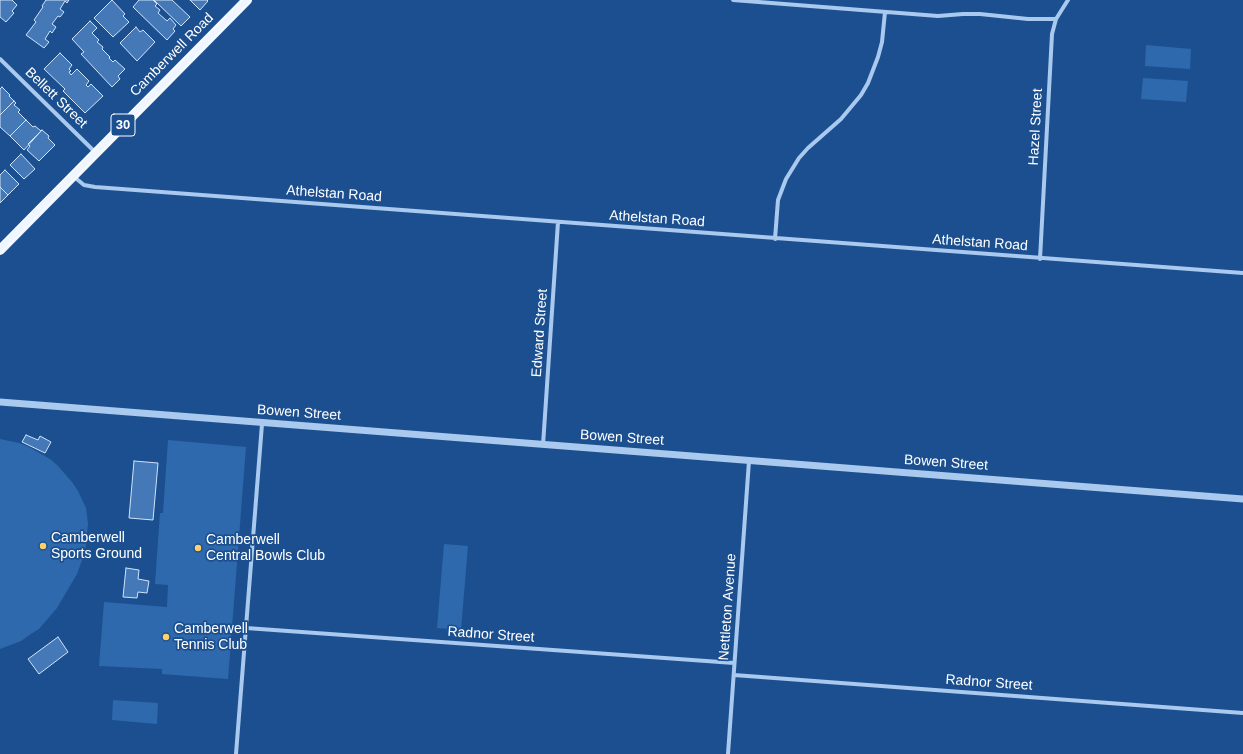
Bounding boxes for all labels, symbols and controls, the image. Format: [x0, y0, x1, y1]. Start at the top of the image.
street label: Camberwell Road [127, 10, 217, 100]
street label: Bellett Street [21, 64, 91, 132]
street label: Hazel Street [1026, 88, 1046, 166]
road number: 30 [111, 114, 135, 136]
street label: Athelstan Road [286, 182, 382, 206]
street label: Athelstan Road [609, 207, 705, 231]
street label: Athelstan Road [932, 231, 1028, 255]
street label: Edward Street [529, 288, 551, 378]
street label: Bowen Street [256, 402, 342, 424]
street label: Bowen Street [579, 427, 665, 449]
street label: Bowen Street [903, 452, 989, 474]
place label: Camberwell Sports Ground [51, 530, 142, 562]
place label: Camberwell Central Bowls Club [206, 532, 325, 564]
marker: Camberwell Sports Ground [38, 541, 48, 551]
marker: Camberwell Central Bowls Club [193, 543, 203, 553]
street label: Nettleton Avenue [716, 553, 740, 661]
place label: Camberwell Tennis Club [174, 621, 248, 654]
street label: Radnor Street [447, 624, 535, 646]
marker: Camberwell Tennis Club [161, 632, 171, 642]
street label: Radnor Street [945, 672, 1033, 694]

